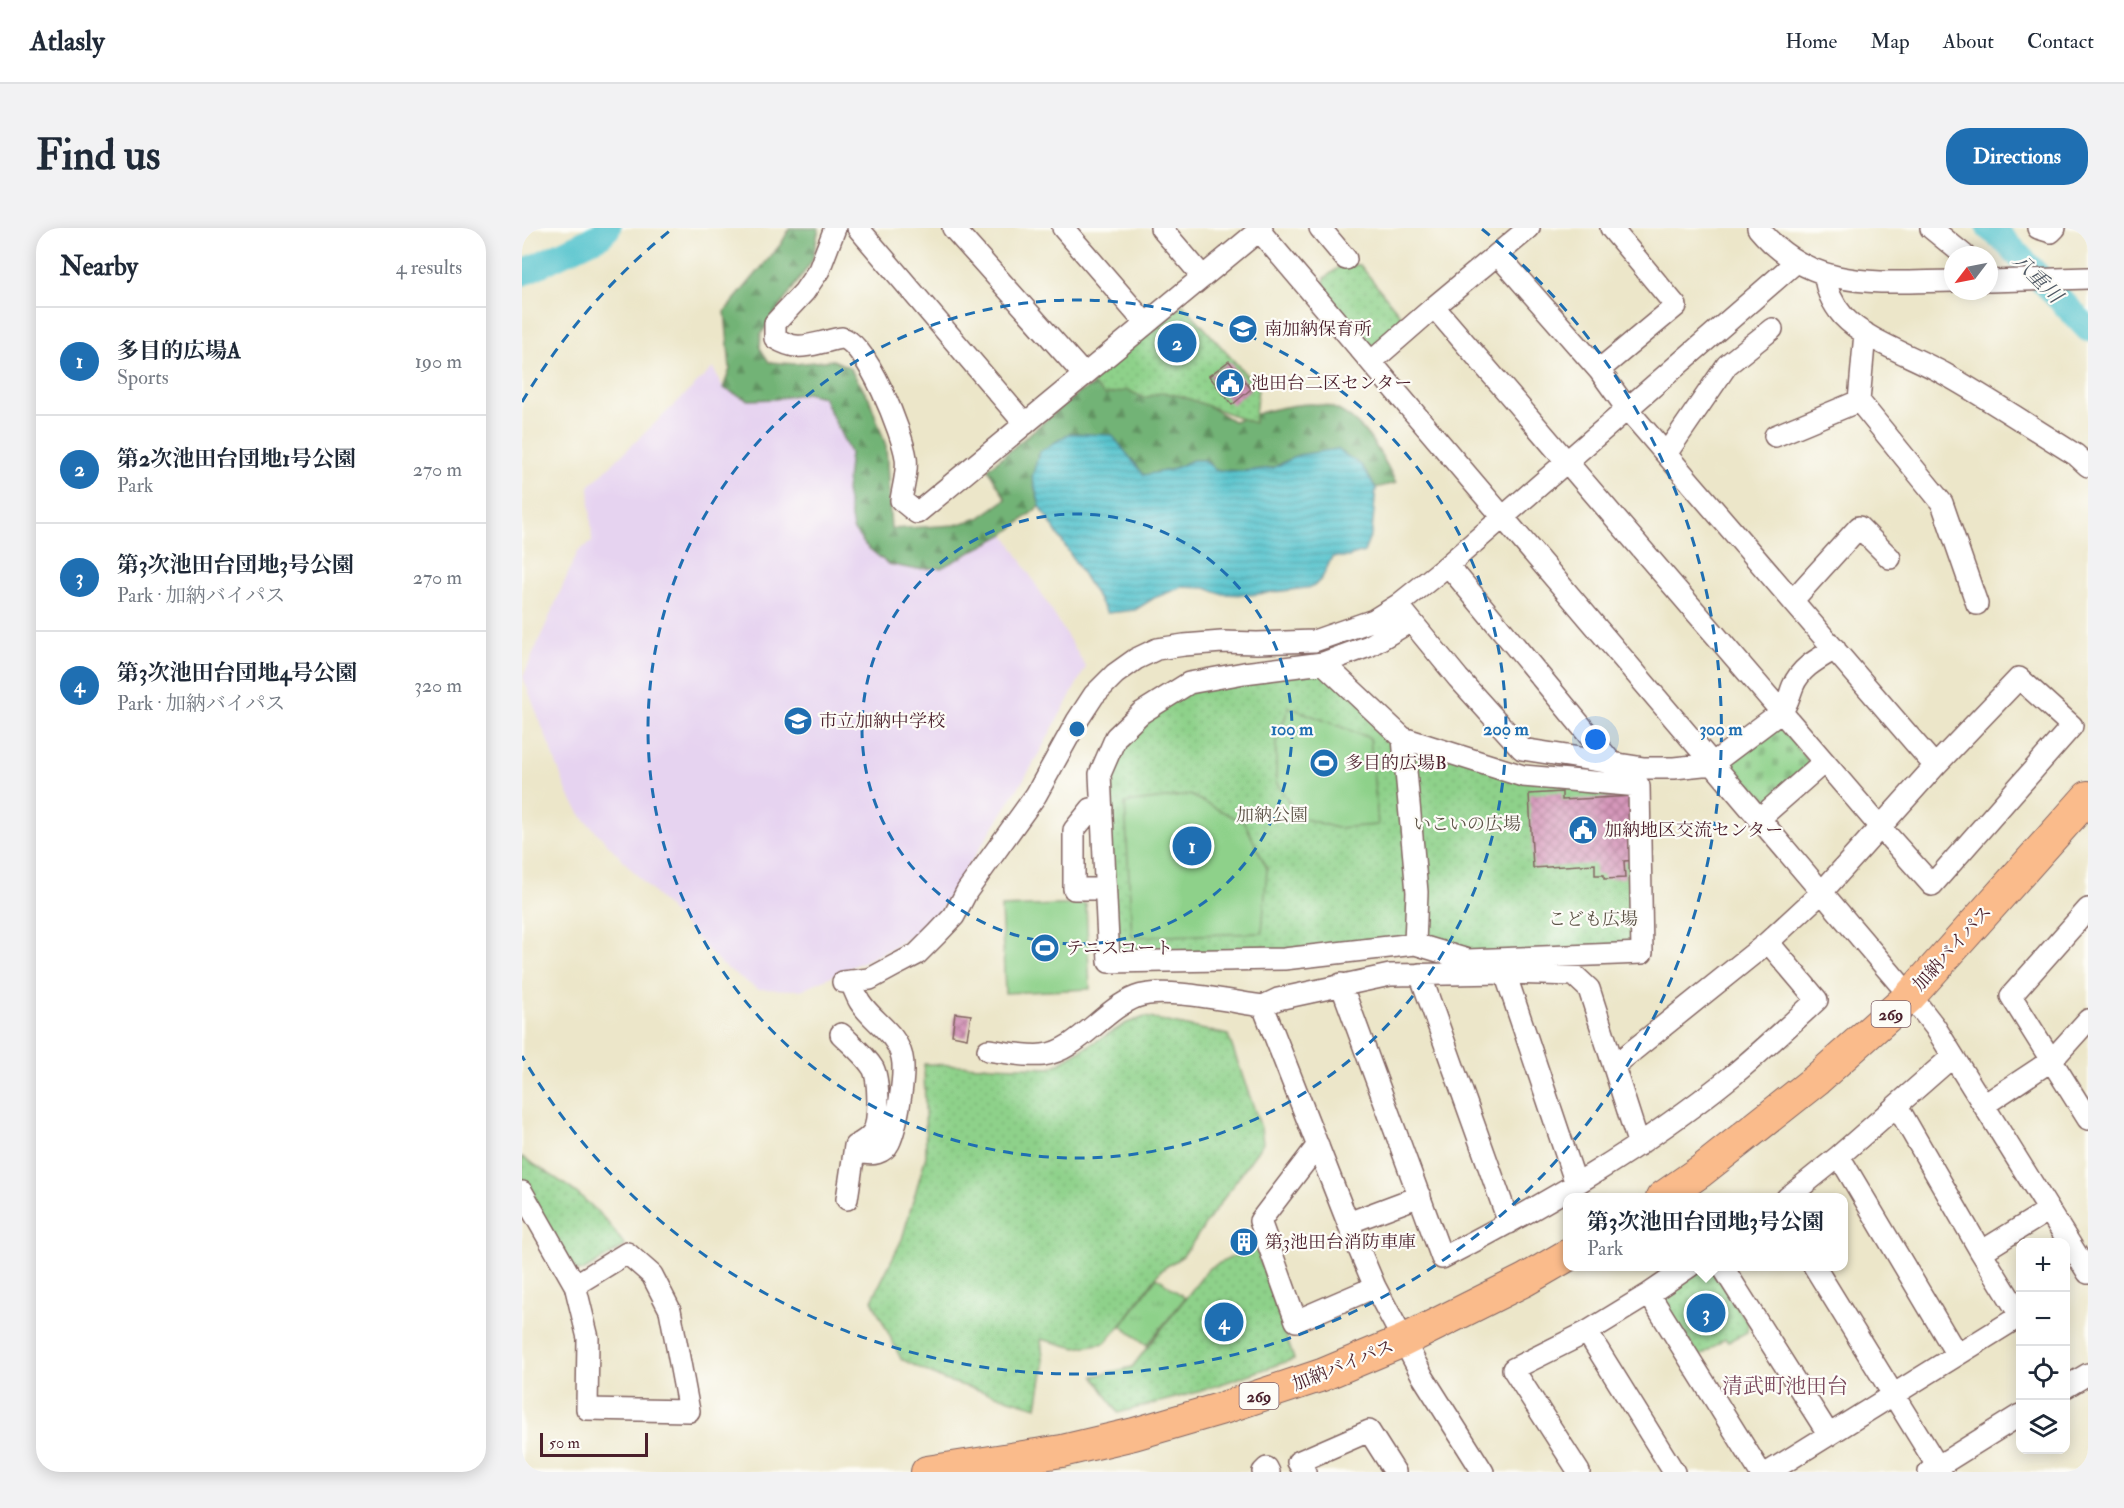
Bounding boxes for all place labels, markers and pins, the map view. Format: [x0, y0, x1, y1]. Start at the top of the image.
school or university icon: 南加納保育所 [1227, 313, 1259, 345]
place label: 南加納保育所 [1264, 318, 1372, 341]
pin: 2 [1158, 320, 1196, 366]
public building icon: 池田台二区センター [1214, 367, 1246, 399]
place label: 池田台二区センター [1251, 372, 1412, 395]
school or university icon: 市立加納中学校 [782, 705, 814, 737]
place label: 市立加納中学校 [819, 710, 945, 733]
centre of rings [1067, 719, 1087, 739]
sports icon: 多目的広場B [1308, 747, 1340, 779]
place label: 多目的広場B [1345, 752, 1447, 775]
public building icon: 加納地区交流センター [1567, 814, 1599, 846]
place label: 加納地区交流センター [1604, 819, 1783, 842]
pin: 1 [1172, 824, 1212, 868]
sports icon: テニスコート [1029, 932, 1061, 964]
place label: テニスコート [1066, 937, 1173, 960]
building icon: 第3池田台消防車庫 [1228, 1226, 1260, 1258]
place label: 第3池田台消防車庫 [1265, 1231, 1416, 1254]
pin: 3 [1686, 1290, 1726, 1336]
pin: 4 [1204, 1300, 1244, 1344]

